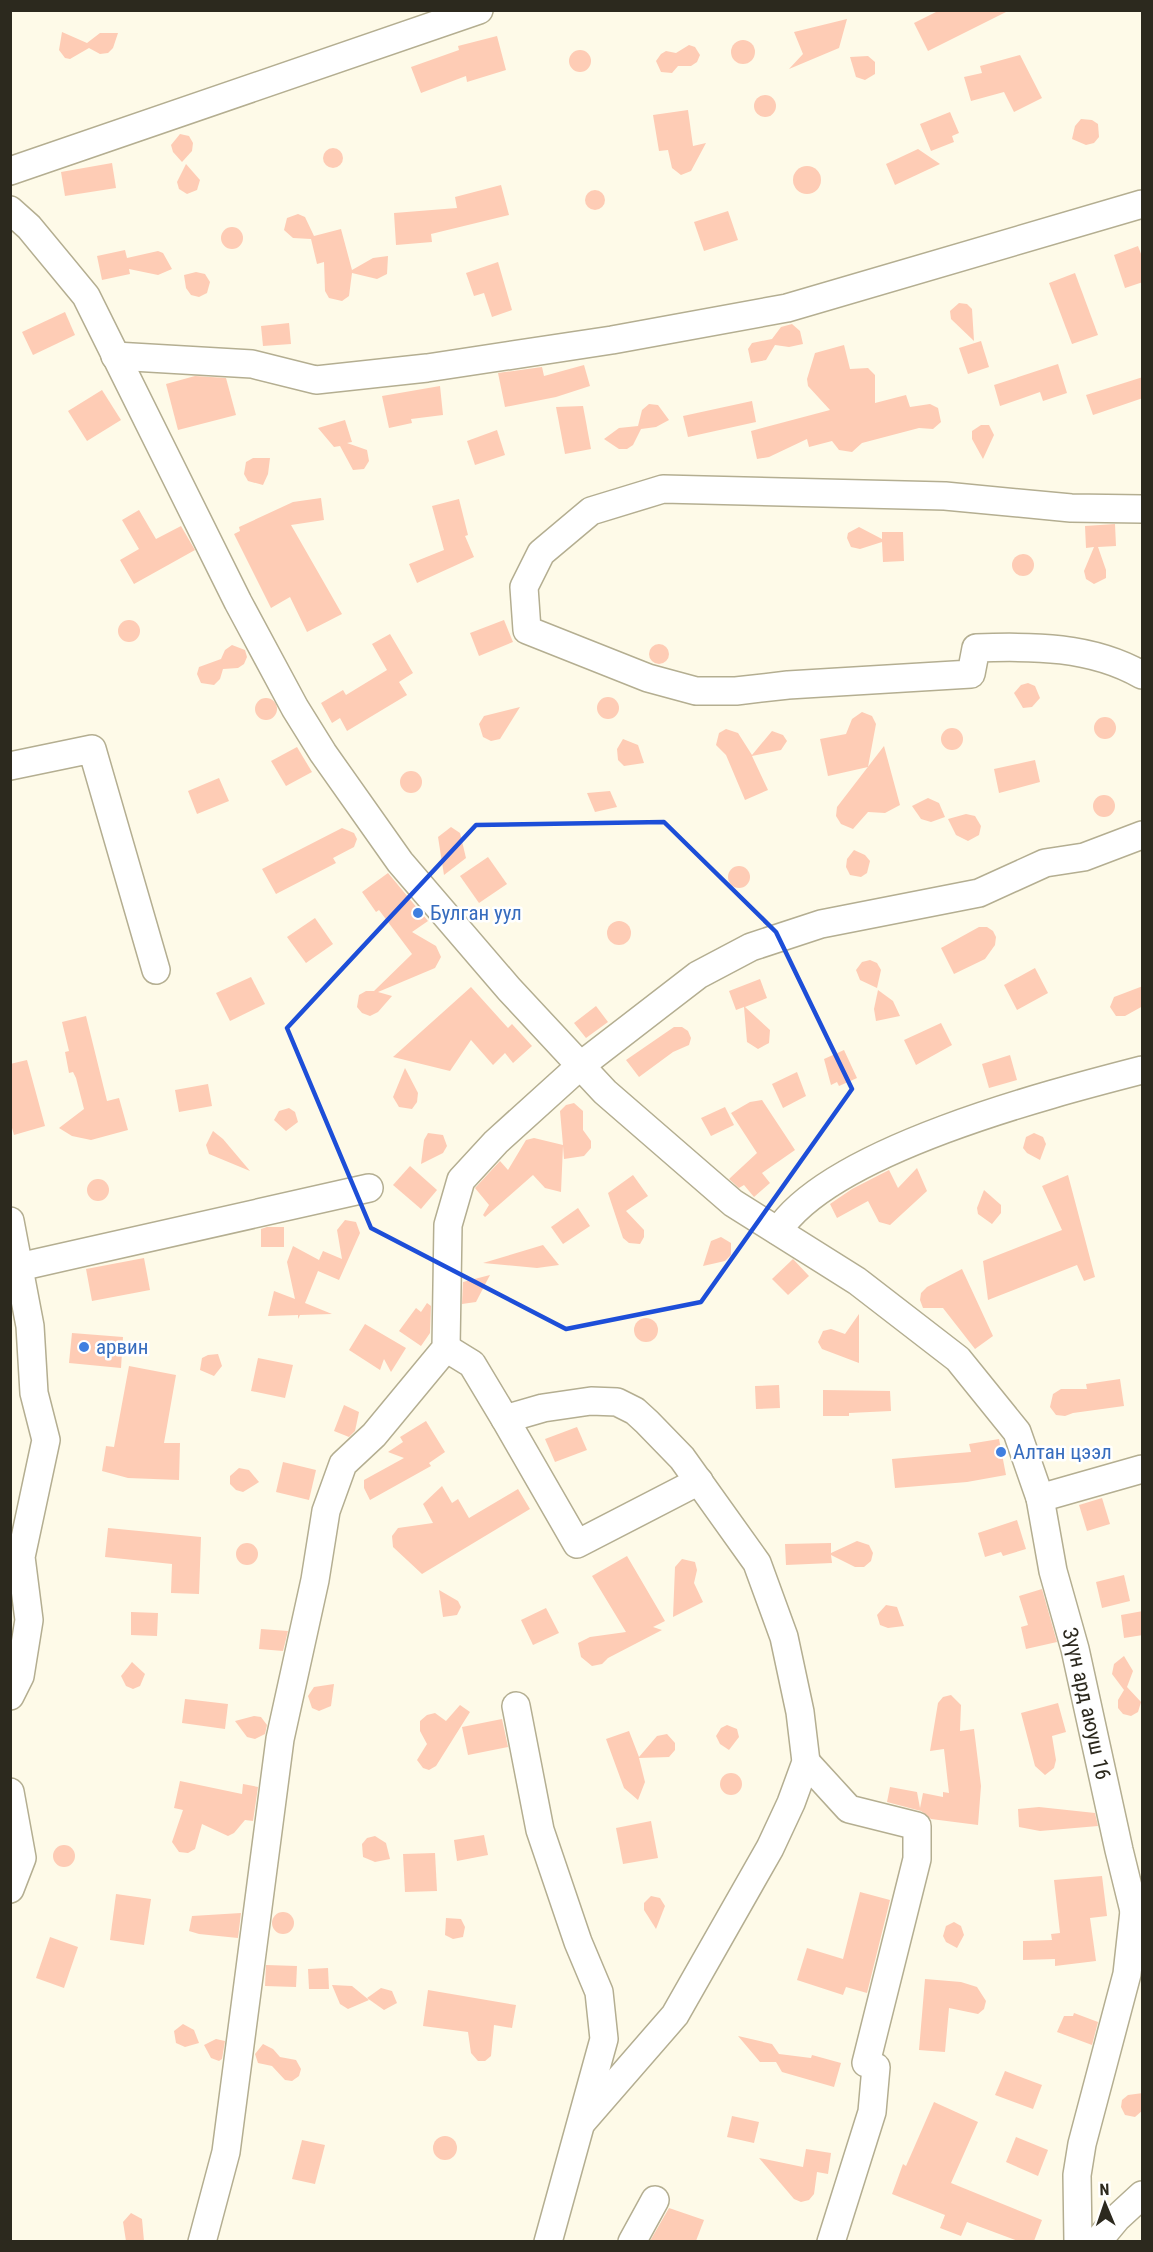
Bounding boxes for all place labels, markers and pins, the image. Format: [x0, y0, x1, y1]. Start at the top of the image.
place label: Булган уул [430, 901, 522, 925]
marker: Булган уул [411, 906, 425, 920]
place label: арвин [96, 1335, 148, 1359]
marker: арвин [77, 1340, 91, 1354]
place label: Алтан цээл [1013, 1440, 1112, 1464]
marker: Алтан цээл [994, 1445, 1008, 1459]

